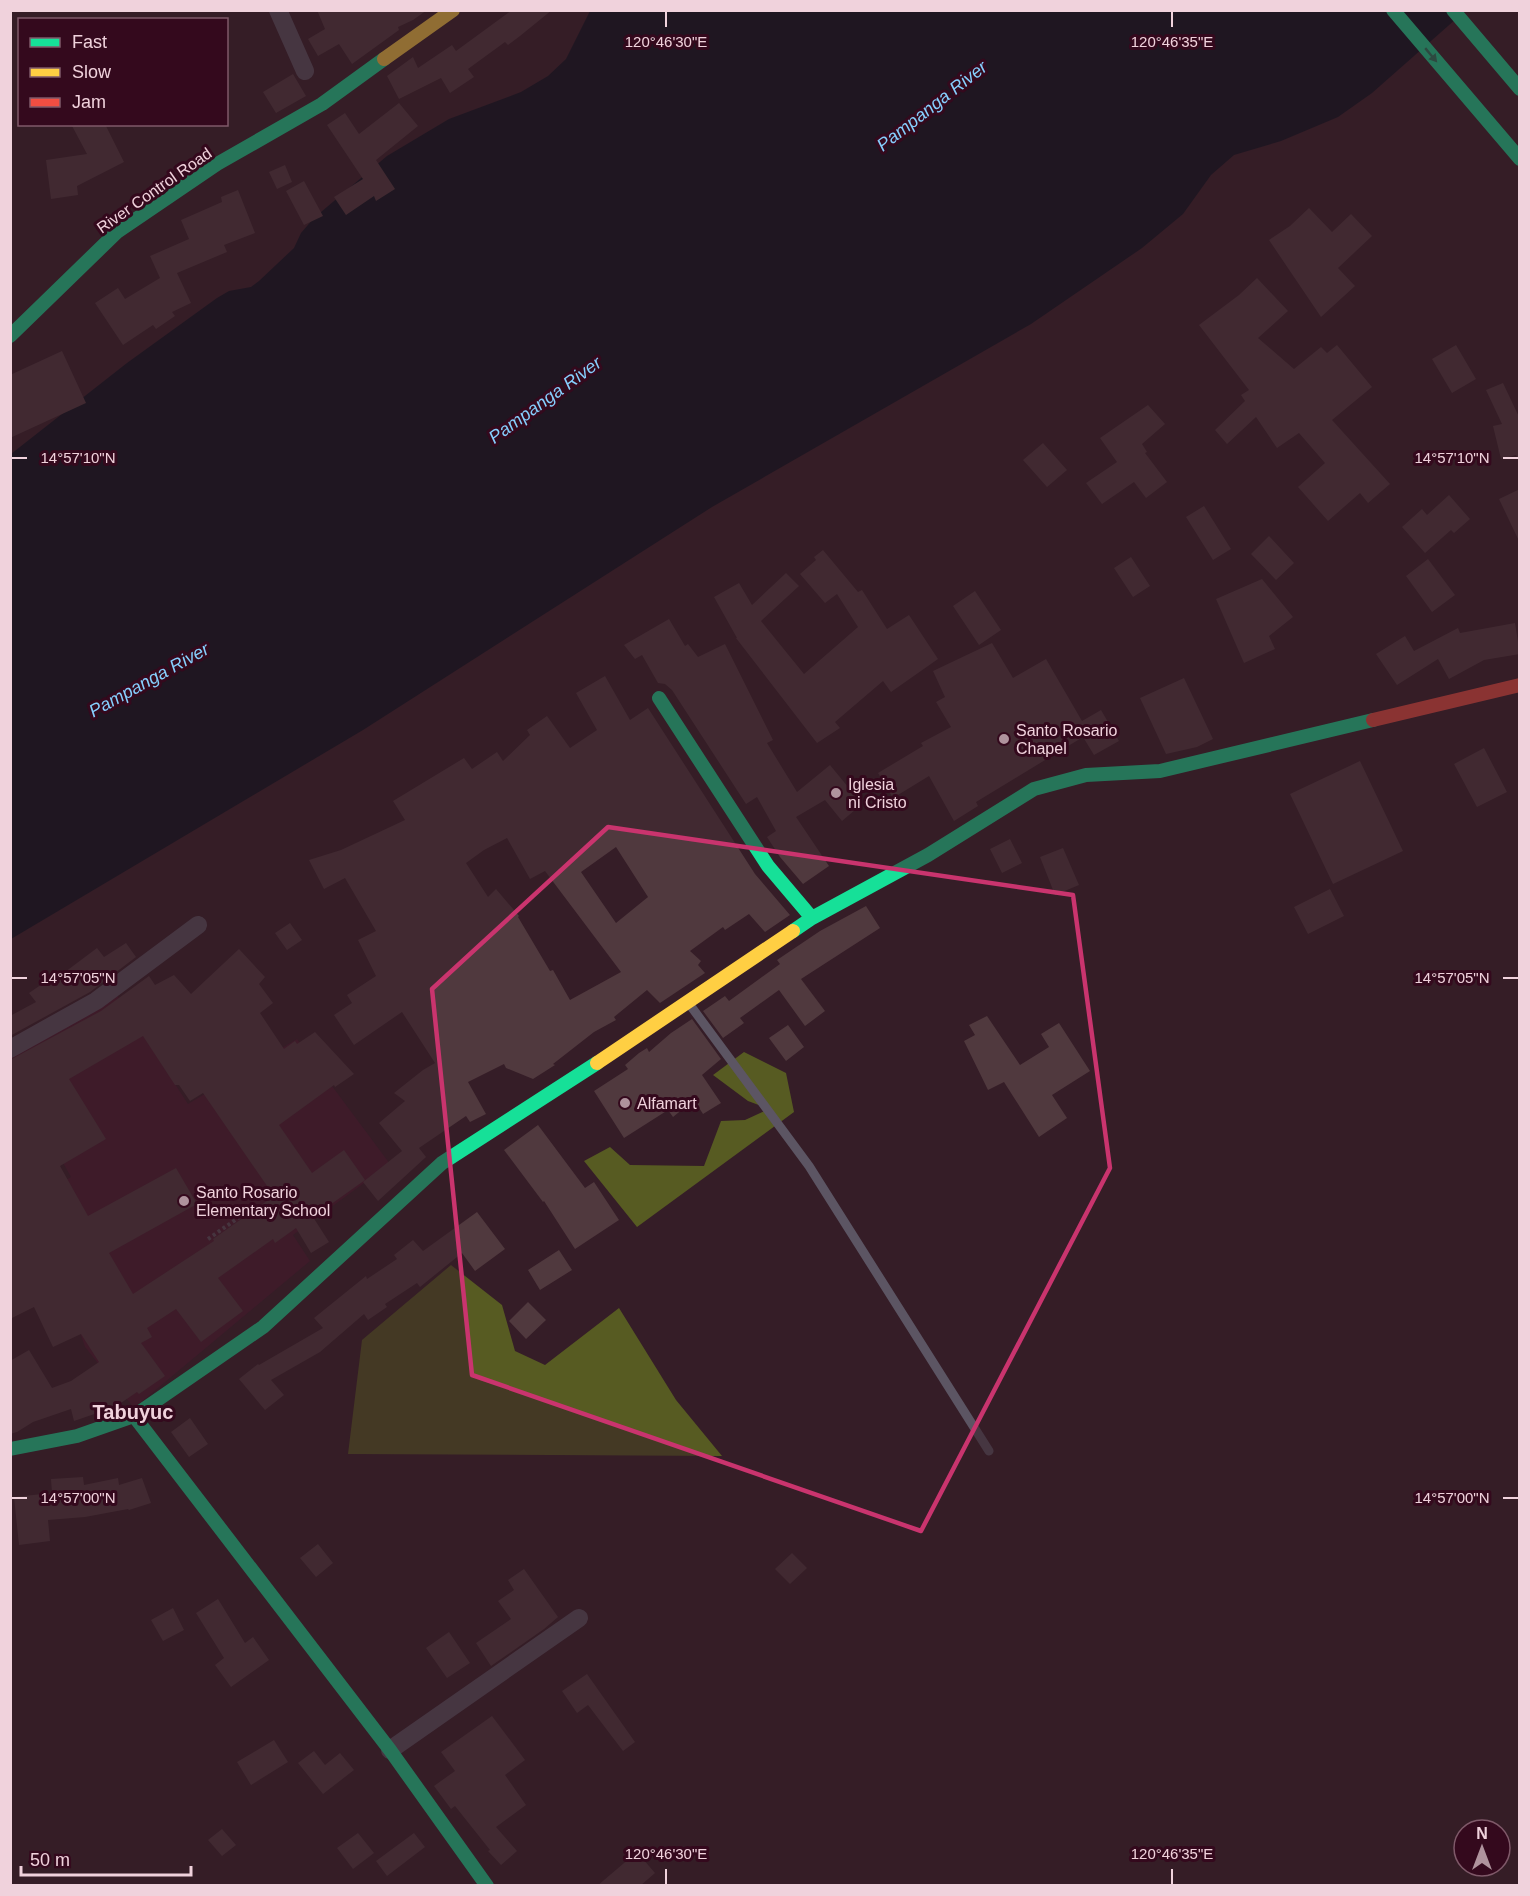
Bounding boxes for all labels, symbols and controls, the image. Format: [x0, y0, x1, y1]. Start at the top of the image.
legend [18, 18, 228, 126]
text: Fast [72, 32, 107, 52]
text: 120°46'30"E [625, 33, 707, 50]
text: 120°46'35"E [1131, 33, 1213, 50]
one-way arrow [1424, 47, 1437, 62]
water label: Pampanga River [873, 56, 992, 155]
text: Slow [72, 62, 112, 82]
text: Jam [72, 92, 106, 112]
street label: River Control Road [94, 144, 215, 236]
water label: Pampanga River [485, 352, 606, 447]
text: 14°57'10"N [40, 449, 116, 466]
text: 14°57'10"N [1414, 449, 1490, 466]
water label: Pampanga River [86, 638, 213, 721]
place label: Santo Rosario Chapel [1016, 722, 1117, 757]
marker: Santo Rosario Chapel [997, 732, 1011, 746]
place label: Iglesia ni Cristo [848, 776, 907, 811]
marker: Iglesia ni Cristo [829, 786, 843, 800]
text: 14°57'05"N [40, 969, 116, 986]
text: 14°57'05"N [1414, 969, 1490, 986]
place label: Alfamart [637, 1095, 697, 1112]
marker: Alfamart [618, 1096, 632, 1110]
place label: Santo Rosario Elementary School [196, 1184, 330, 1219]
marker: Santo Rosario Elementary School [177, 1194, 191, 1208]
district label: Tabuyuc [93, 1401, 173, 1423]
text: 14°57'00"N [40, 1489, 116, 1506]
text: 14°57'00"N [1414, 1489, 1490, 1506]
north arrow [1452, 1818, 1512, 1878]
text: N [1476, 1825, 1488, 1842]
scale bar [21, 1839, 190, 1877]
text: 120°46'30"E [625, 1845, 707, 1862]
text: 120°46'35"E [1131, 1845, 1213, 1862]
text: 50 m [30, 1850, 70, 1870]

